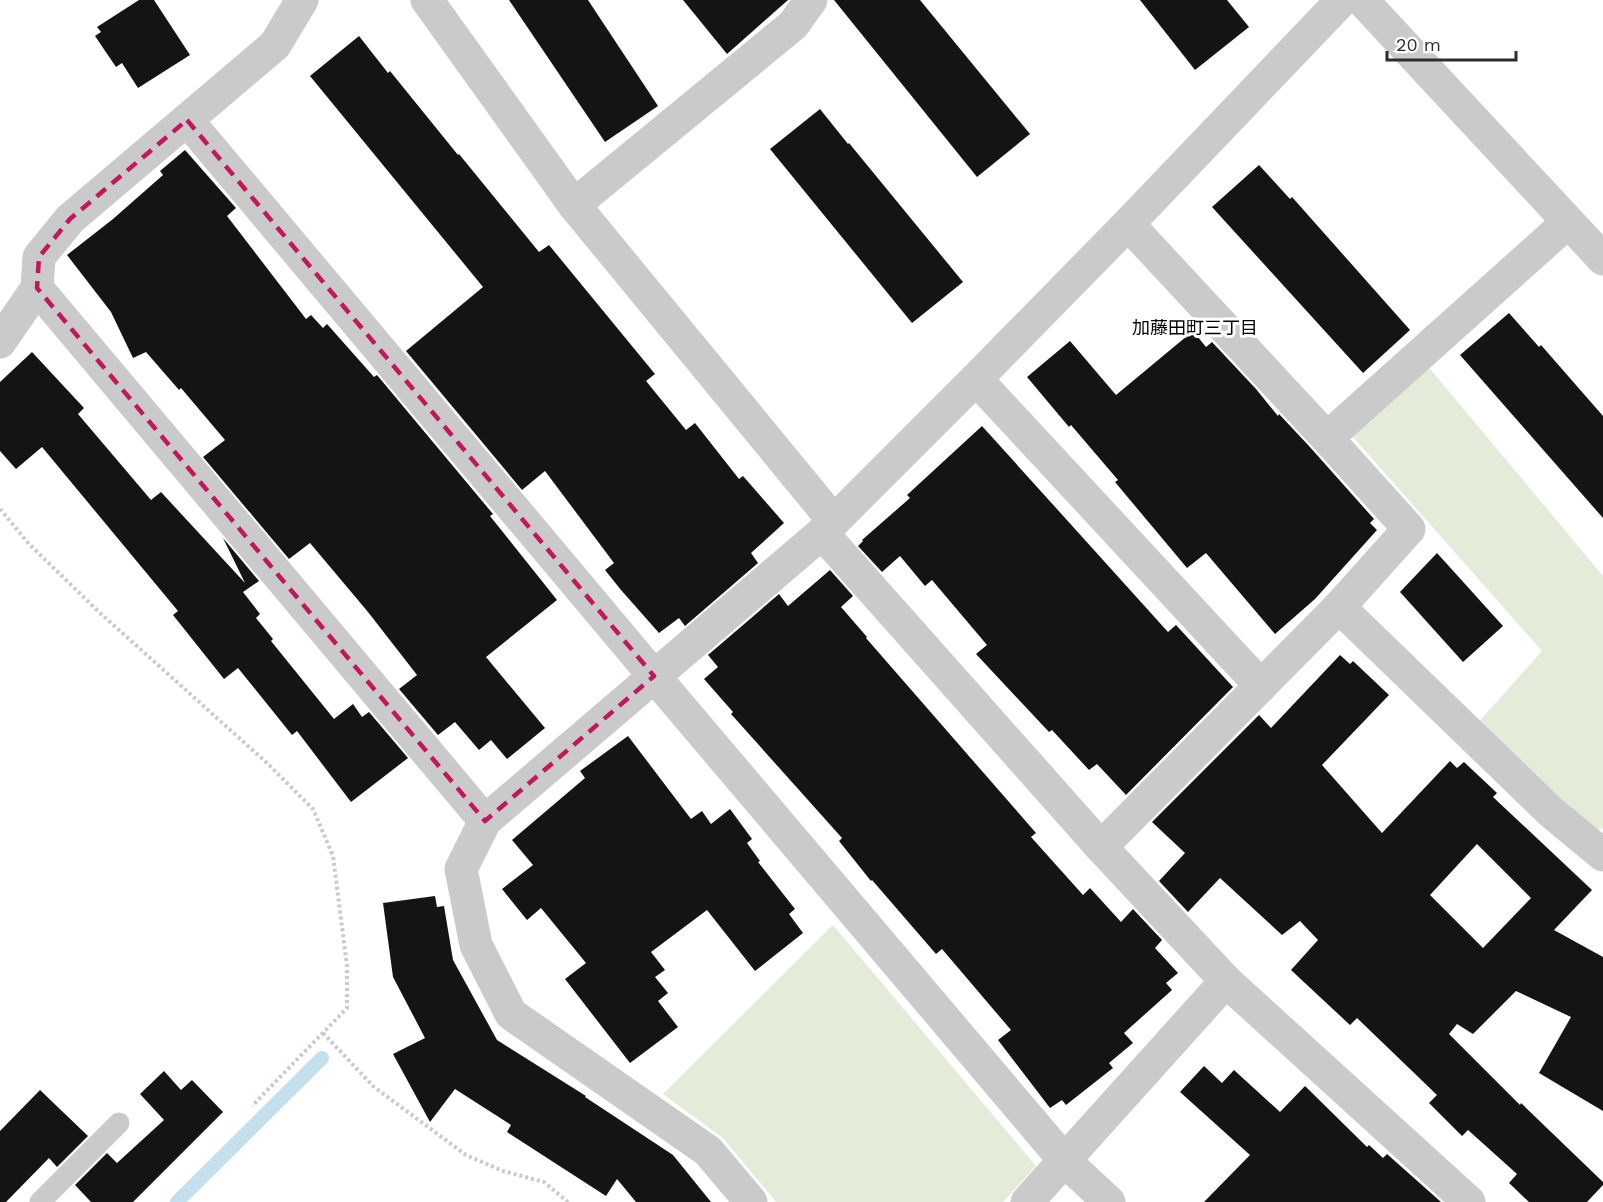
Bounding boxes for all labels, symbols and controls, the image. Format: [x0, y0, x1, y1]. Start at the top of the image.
scale bar [1387, 24, 1516, 62]
text: 20 m [1396, 34, 1441, 55]
district label: 加藤田町三丁目 [1132, 317, 1258, 338]

